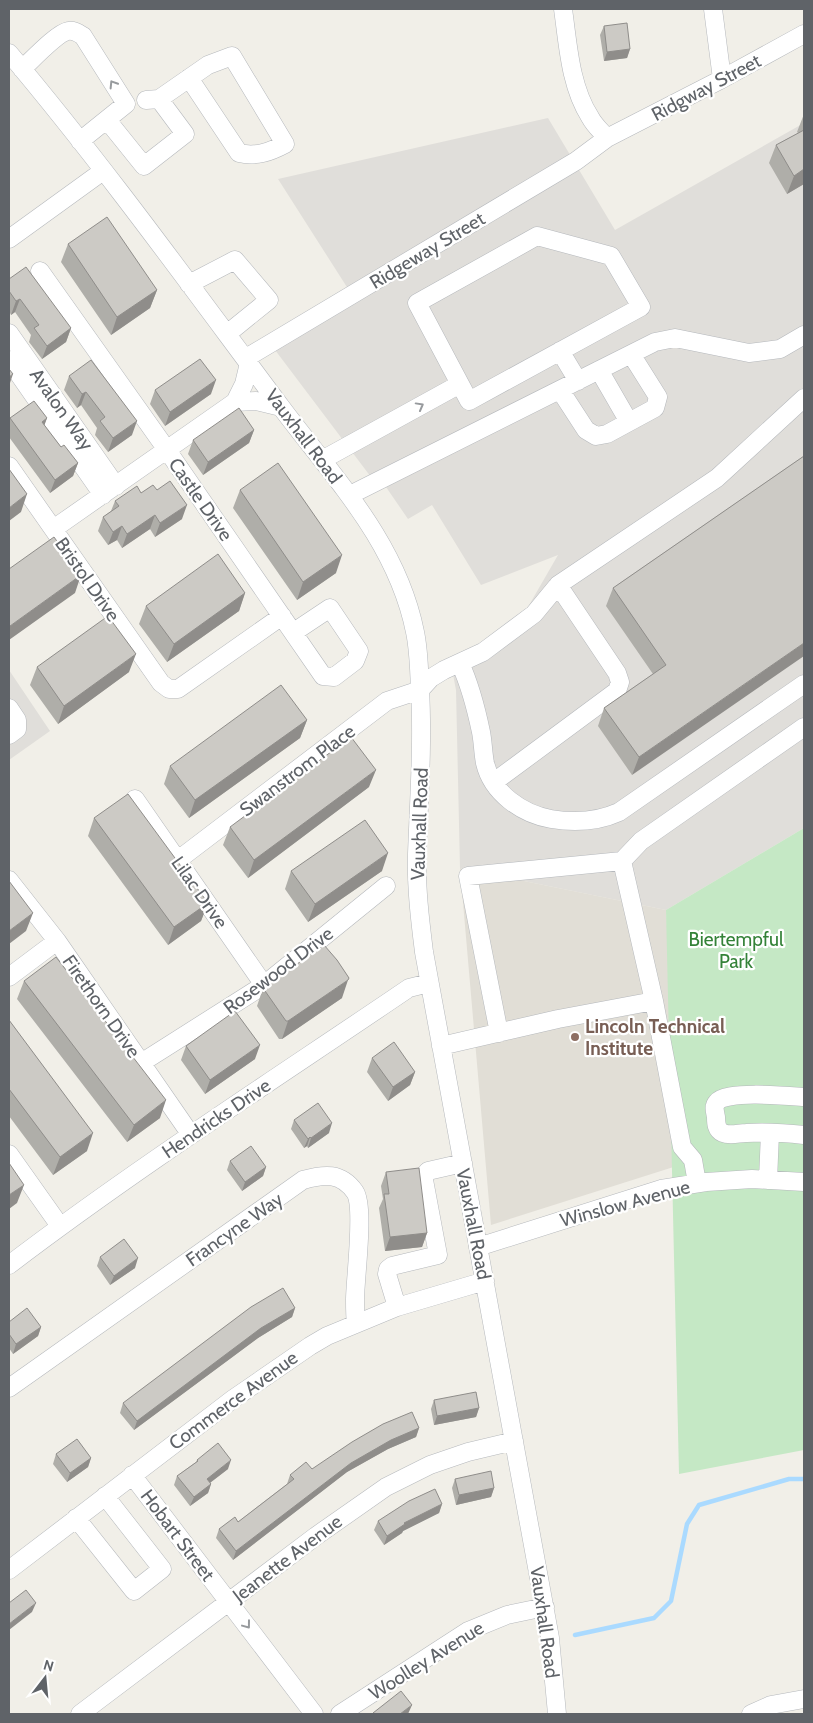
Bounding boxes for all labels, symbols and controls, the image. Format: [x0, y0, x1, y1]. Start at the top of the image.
street label: Ridgway Street [648, 49, 765, 126]
one-way arrow [110, 80, 120, 89]
street label: Ridgeway Street [366, 207, 490, 294]
street label: Avalon Way [25, 364, 98, 455]
street label: Vauxhall Road [260, 384, 347, 488]
one-way arrow [415, 402, 424, 412]
street label: Castle Drive [164, 453, 238, 545]
street label: Bristol Drive [50, 533, 125, 626]
street label: Swanstrom Place [235, 719, 360, 821]
street label: Vauxhall Road [406, 767, 433, 881]
street label: Lilac Drive [166, 852, 233, 933]
street label: Rosewood Drive [219, 922, 338, 1019]
park label: Biertempful Park [689, 928, 784, 973]
street label: Firethorn Drive [58, 951, 146, 1062]
place label: Lincoln Technical Institute [585, 1015, 725, 1060]
marker: Lincoln Technical Institute [569, 1031, 581, 1043]
street label: Hendricks Drive [158, 1074, 275, 1163]
street label: Vauxhall Road [451, 1167, 496, 1282]
street label: Winslow Avenue [558, 1175, 693, 1232]
street label: Francyne Way [181, 1187, 288, 1271]
street label: Commerce Avenue [164, 1346, 302, 1455]
street label: Hobart Street [136, 1485, 220, 1586]
street label: Jeanette Avenue [227, 1510, 347, 1608]
street label: Vauxhall Road [525, 1565, 564, 1680]
street label: Woolley Avenue [365, 1616, 488, 1705]
one-way arrow [241, 1620, 250, 1629]
north arrow [20, 1653, 70, 1703]
text: N [41, 1655, 56, 1676]

